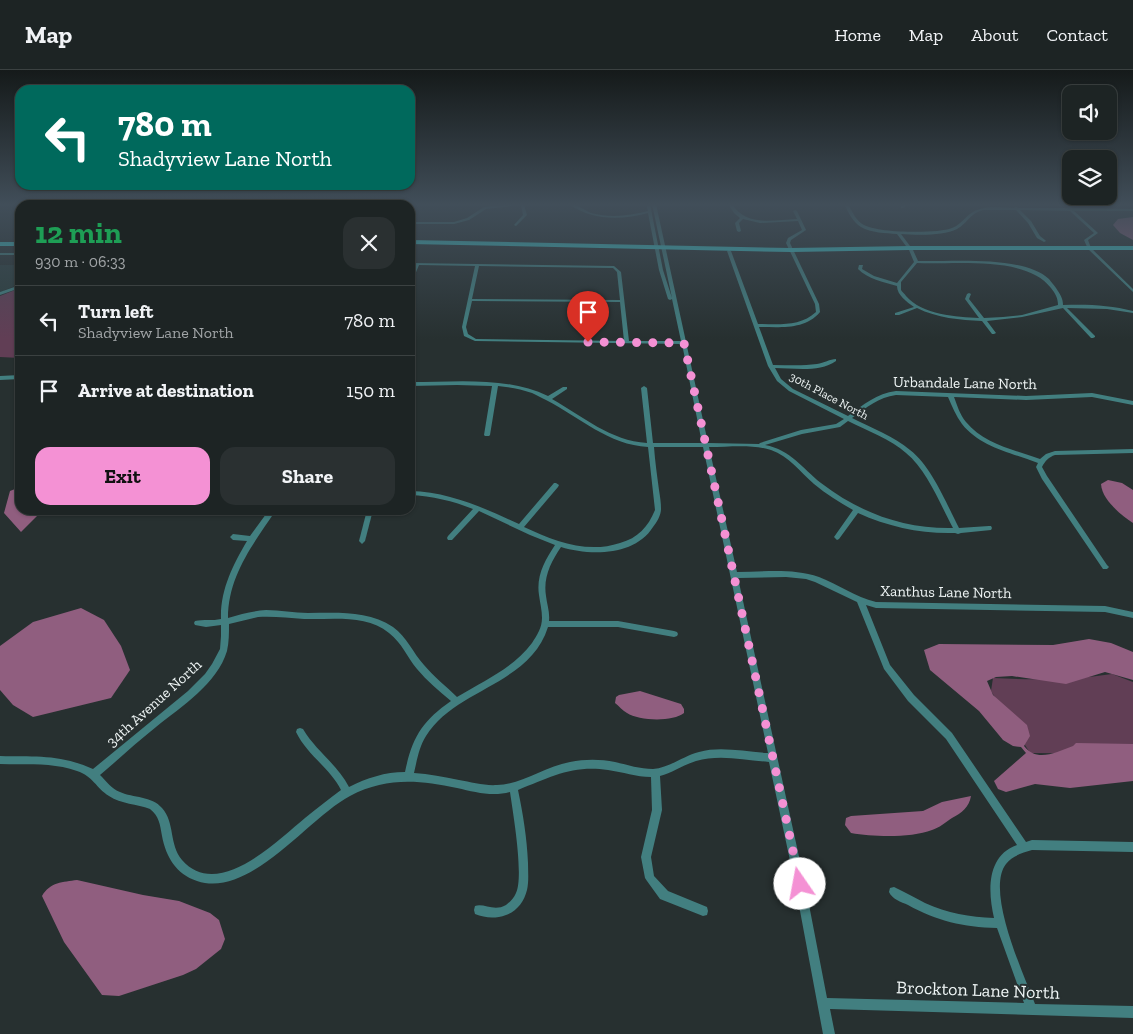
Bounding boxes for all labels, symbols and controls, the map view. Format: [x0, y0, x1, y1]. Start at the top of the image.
text: Map [25, 20, 72, 49]
text: Home [834, 24, 881, 46]
text: Map [909, 24, 943, 46]
text: About [971, 24, 1018, 46]
text: Contact [1046, 24, 1108, 46]
map controls [1062, 85, 1117, 205]
button: sound [1062, 85, 1117, 140]
text: 780 m [118, 103, 212, 145]
icon: left [35, 105, 100, 170]
text: Shadyview Lane North [118, 145, 332, 172]
button: layers [1062, 150, 1117, 205]
text: 12 min [35, 215, 122, 251]
button: close [343, 217, 395, 269]
text: 930 m · 06:33 [35, 252, 126, 271]
pin [567, 291, 609, 342]
icon: arrive [574, 298, 602, 326]
text: Turn left [78, 300, 153, 323]
icon: left [35, 307, 63, 335]
text: 780 m [344, 309, 395, 332]
text: Shadyview Lane North [78, 323, 234, 342]
street label: 30th Place North [787, 369, 871, 423]
street label: Urbandale Lane North [893, 373, 1038, 393]
icon: arrive [35, 377, 63, 405]
text: Arrive at destination [78, 379, 254, 402]
text: 150 m [346, 379, 395, 402]
button: Exit [35, 447, 210, 505]
button: Share [220, 447, 395, 505]
street label: Xanthus Lane North [880, 582, 1012, 602]
street label: 34th Avenue North [103, 655, 206, 750]
position arrow [773, 857, 825, 909]
street label: Brockton Lane North [896, 976, 1060, 1004]

